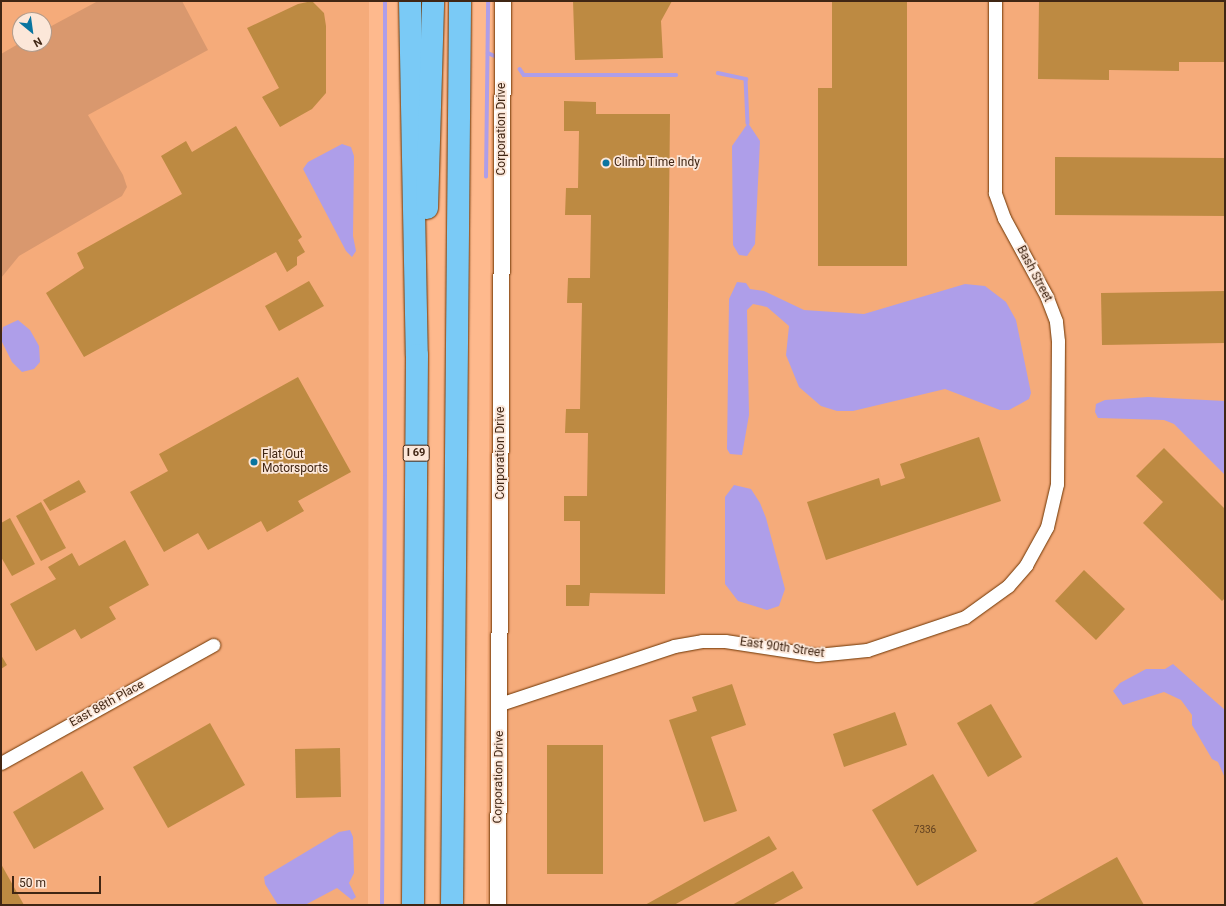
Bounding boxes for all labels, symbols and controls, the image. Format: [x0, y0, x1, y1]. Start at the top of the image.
north arrow [12, 12, 52, 52]
text: N [31, 34, 44, 50]
street label: Corporation Drive [495, 83, 509, 175]
place label: Climb Time Indy [614, 156, 700, 170]
marker: Climb Time Indy [601, 158, 611, 168]
street label: Bash Street [1013, 243, 1055, 305]
street label: Corporation Drive [494, 407, 508, 499]
road number: I 69 [402, 444, 430, 462]
place label: Flat Out Motorsports [262, 448, 328, 476]
marker: Flat Out Motorsports [249, 457, 259, 467]
street label: East 90th Street [739, 635, 825, 661]
street label: East 88th Place [67, 678, 147, 730]
street label: Corporation Drive [491, 730, 507, 824]
house number: 7336 [914, 824, 936, 836]
scale bar [14, 868, 103, 894]
text: 50 m [19, 876, 46, 890]

